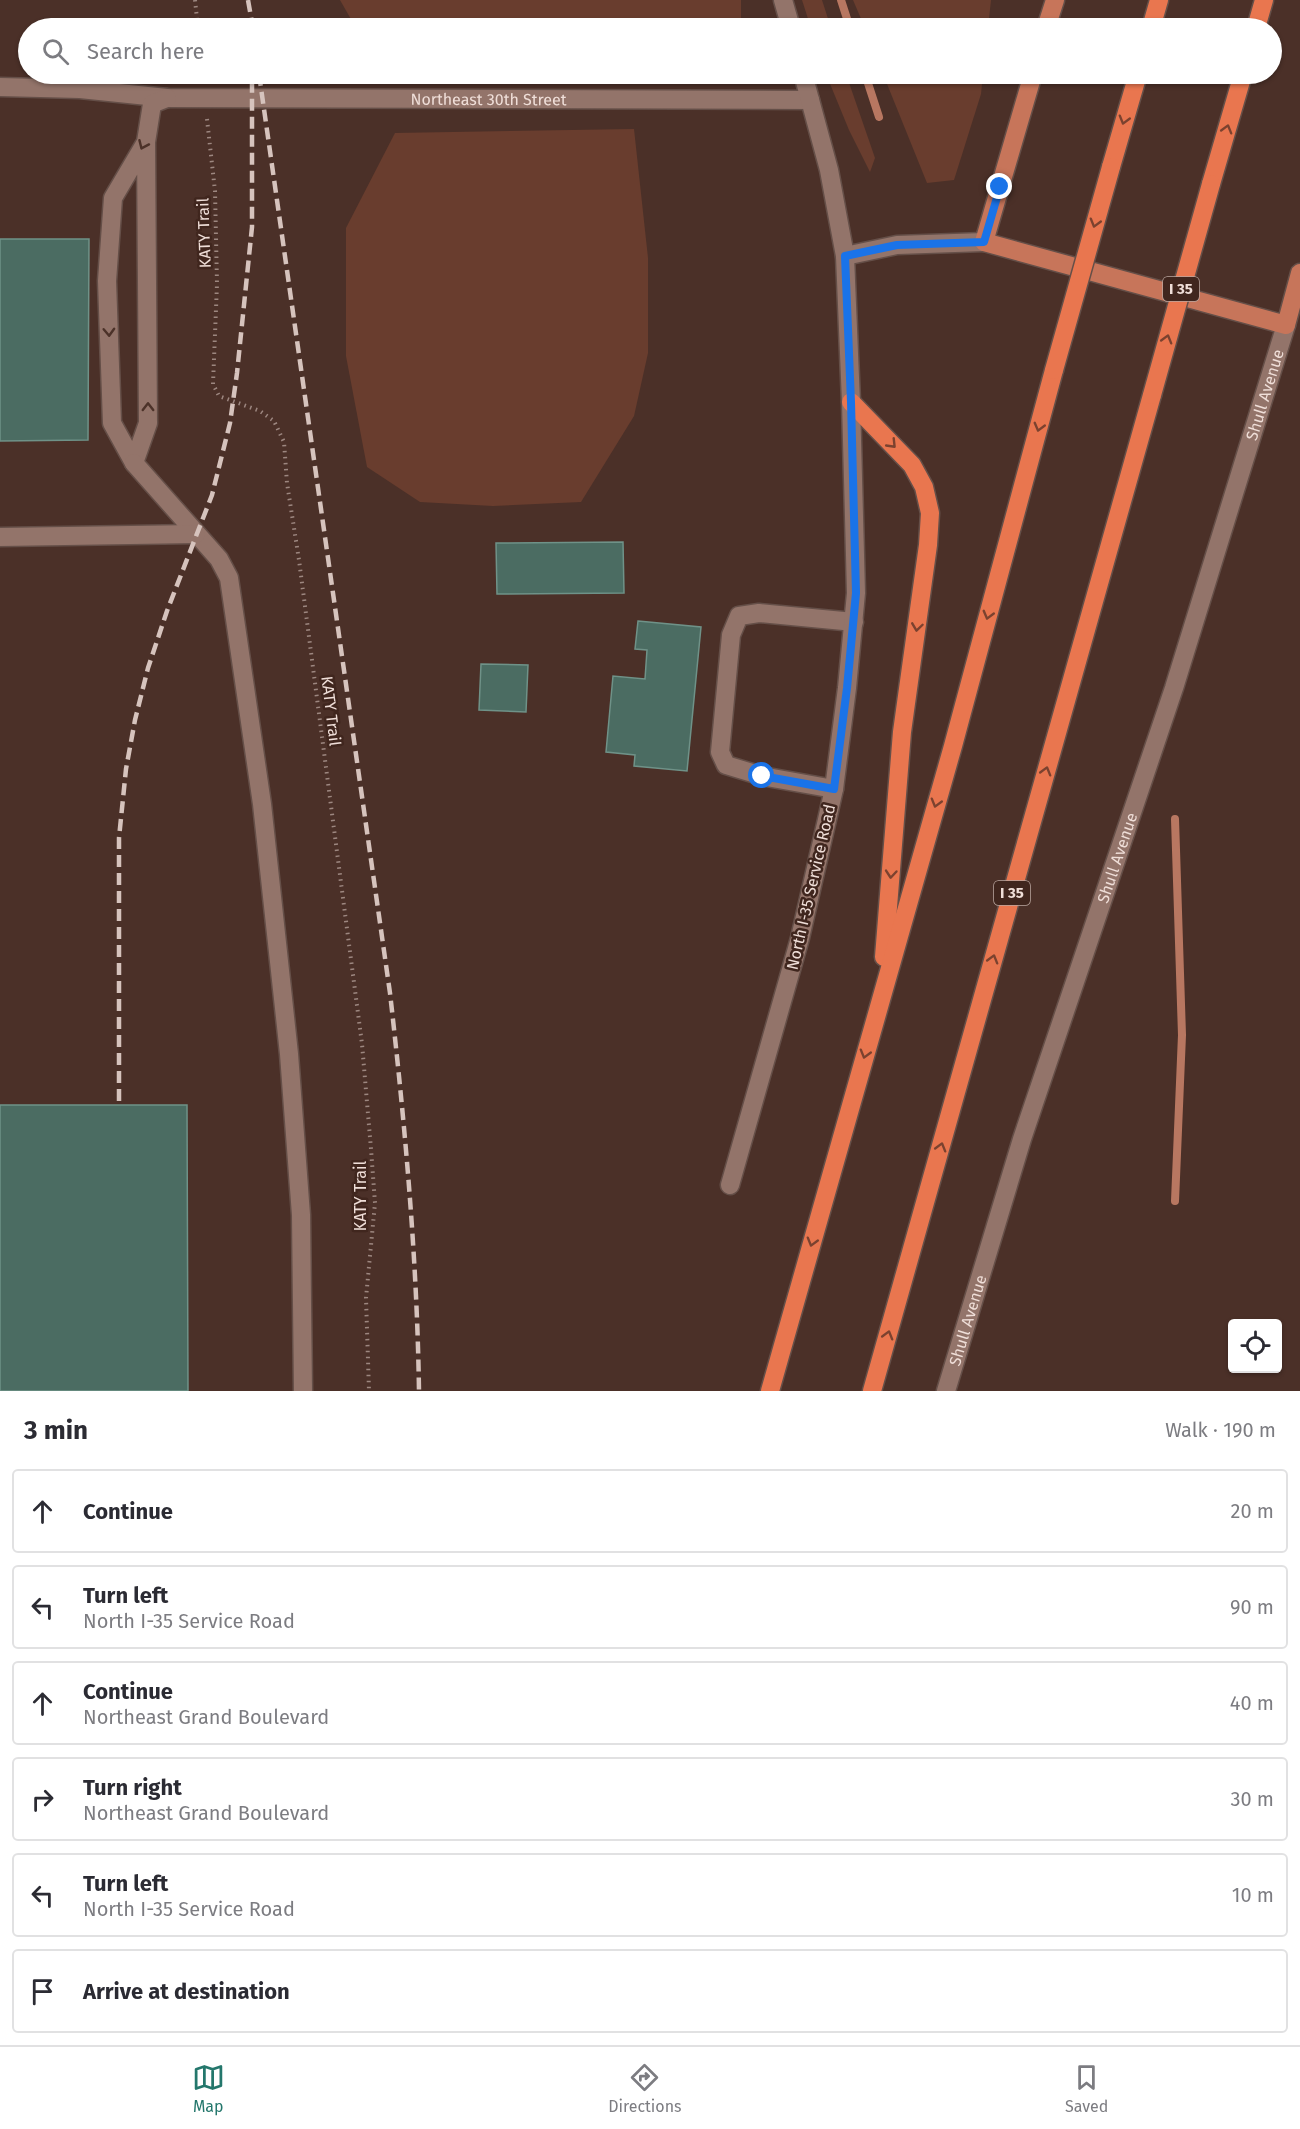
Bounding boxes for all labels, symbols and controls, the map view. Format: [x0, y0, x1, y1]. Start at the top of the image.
search box [18, 18, 1282, 84]
icon: search [39, 35, 72, 68]
text: Search here [87, 38, 205, 65]
street label: Northeast 30th Street [410, 89, 567, 109]
one-way arrow [1119, 114, 1131, 125]
one-way arrow [1220, 124, 1232, 135]
one-way arrow [138, 139, 150, 150]
route end [986, 173, 1012, 199]
street label: KATY Trail [193, 197, 215, 269]
one-way arrow [1090, 218, 1102, 228]
road number: I 35 [1163, 277, 1199, 301]
one-way arrow [102, 328, 115, 337]
one-way arrow [1160, 334, 1173, 344]
street label: Shull Avenue [1242, 347, 1287, 443]
one-way arrow [142, 403, 154, 412]
one-way arrow [1033, 422, 1046, 432]
one-way arrow [885, 437, 896, 448]
one-way arrow [983, 609, 995, 620]
one-way arrow [911, 622, 923, 631]
street label: KATY Trail [317, 675, 345, 747]
route start [748, 762, 774, 788]
one-way arrow [1039, 767, 1051, 777]
one-way arrow [931, 797, 943, 808]
street label: North I-35 Service Road [783, 802, 839, 972]
street label: Shull Avenue [1093, 810, 1141, 905]
one-way arrow [885, 870, 898, 879]
road number: I 35 [994, 881, 1030, 905]
one-way arrow [986, 954, 998, 965]
one-way arrow [860, 1049, 872, 1059]
one-way arrow [933, 1142, 946, 1152]
street label: KATY Trail [351, 1160, 370, 1231]
one-way arrow [807, 1236, 819, 1247]
street label: Shull Avenue [945, 1272, 990, 1368]
map controls [1228, 1319, 1282, 1373]
button: locate [1228, 1319, 1282, 1373]
one-way arrow [881, 1330, 893, 1341]
text: 3 min [24, 1415, 88, 1446]
text: Walk · 190 m [1165, 1418, 1276, 1442]
icon: ahead [26, 1495, 59, 1528]
text: Continue [83, 1498, 173, 1525]
text: 20 m [1231, 1499, 1274, 1523]
text: Turn left [83, 1582, 168, 1609]
icon: left [26, 1591, 59, 1624]
text: 90 m [1230, 1595, 1274, 1619]
text: North I-35 Service Road [83, 1609, 295, 1633]
text: Continue [83, 1678, 173, 1705]
icon: ahead [26, 1687, 59, 1720]
text: 40 m [1230, 1691, 1274, 1715]
text: Northeast Grand Boulevard [83, 1705, 329, 1729]
text: Turn right [83, 1774, 182, 1801]
icon: right [26, 1783, 59, 1816]
text: 30 m [1230, 1787, 1274, 1811]
text: Northeast Grand Boulevard [83, 1801, 329, 1825]
text: Turn left [83, 1870, 168, 1897]
icon: left [26, 1879, 59, 1912]
text: 10 m [1232, 1883, 1274, 1907]
text: North I-35 Service Road [83, 1897, 295, 1921]
icon: arrive [26, 1975, 59, 2008]
text: Arrive at destination [83, 1978, 290, 2005]
tab: Map [192, 2061, 225, 2116]
tab: Directions [608, 2061, 682, 2116]
tab: Saved [1065, 2061, 1108, 2116]

